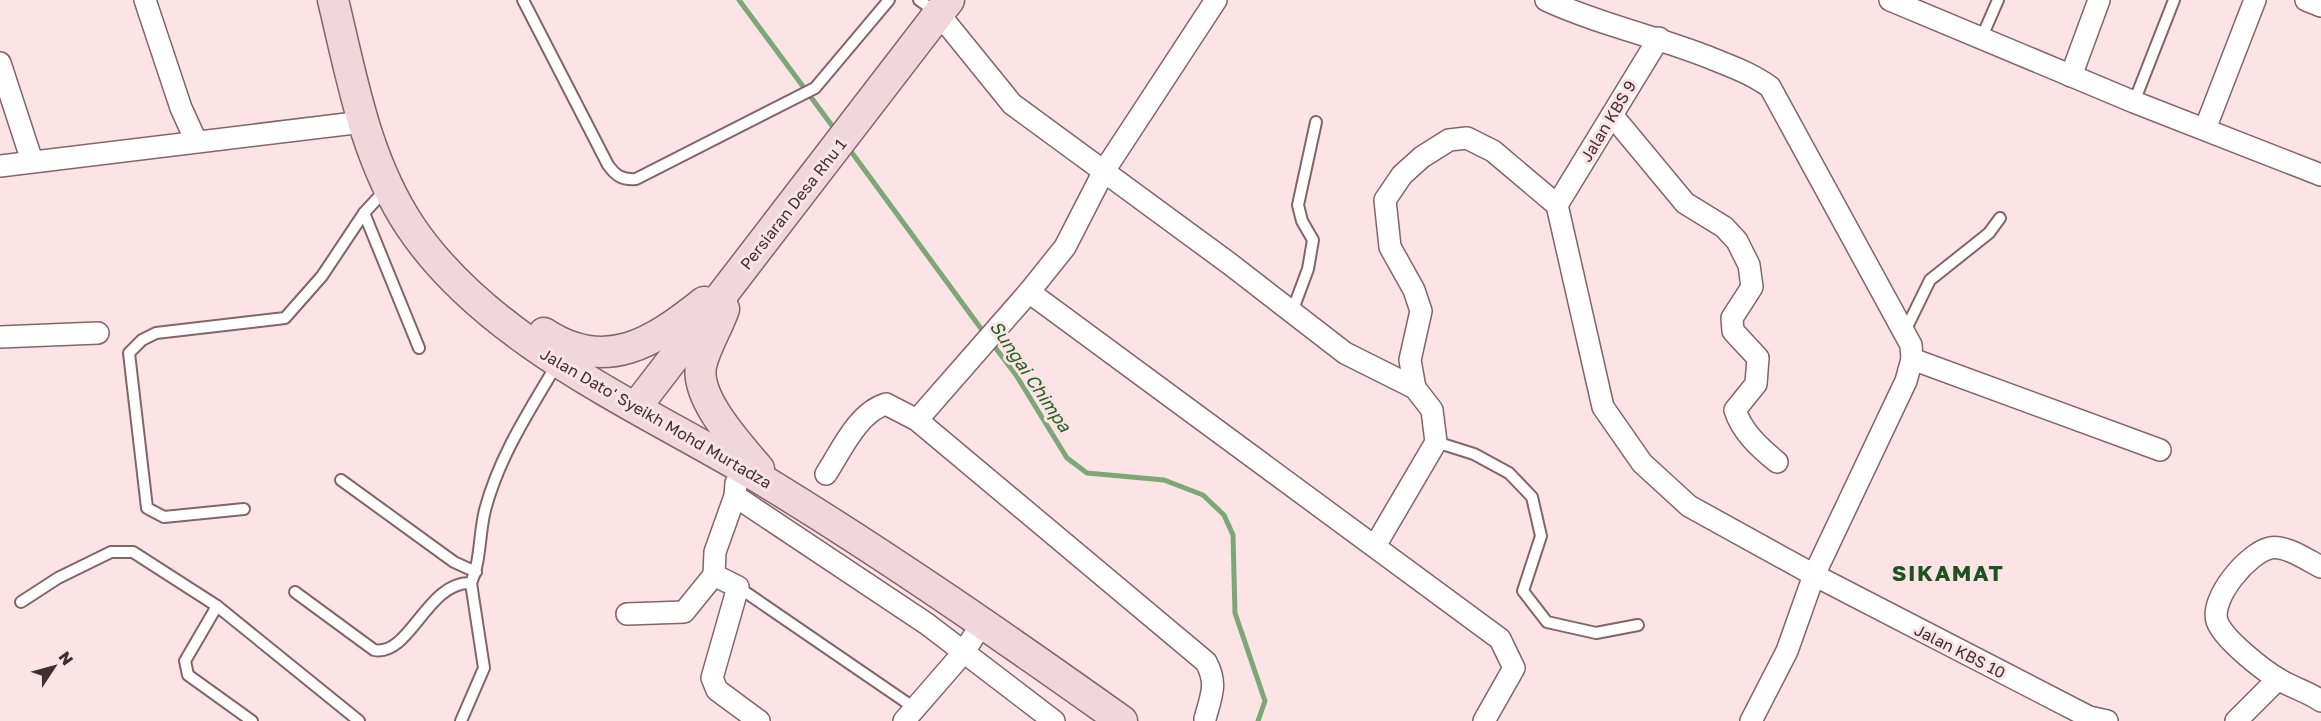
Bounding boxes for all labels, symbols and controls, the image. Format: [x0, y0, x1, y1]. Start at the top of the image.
street label: Jalan KBS 9 [1576, 77, 1640, 165]
street label: Persiaran Desa Rhu 1 [736, 134, 851, 274]
water label: Sungai Chimpa [986, 316, 1077, 436]
street label: Jalan Dato' Syeikh Mohd Murtadza [537, 343, 775, 493]
district label: SIKAMAT [1892, 559, 2004, 586]
street label: Jalan KBS 10 [1911, 619, 2009, 683]
north arrow [24, 637, 84, 697]
text: N [54, 647, 78, 669]

